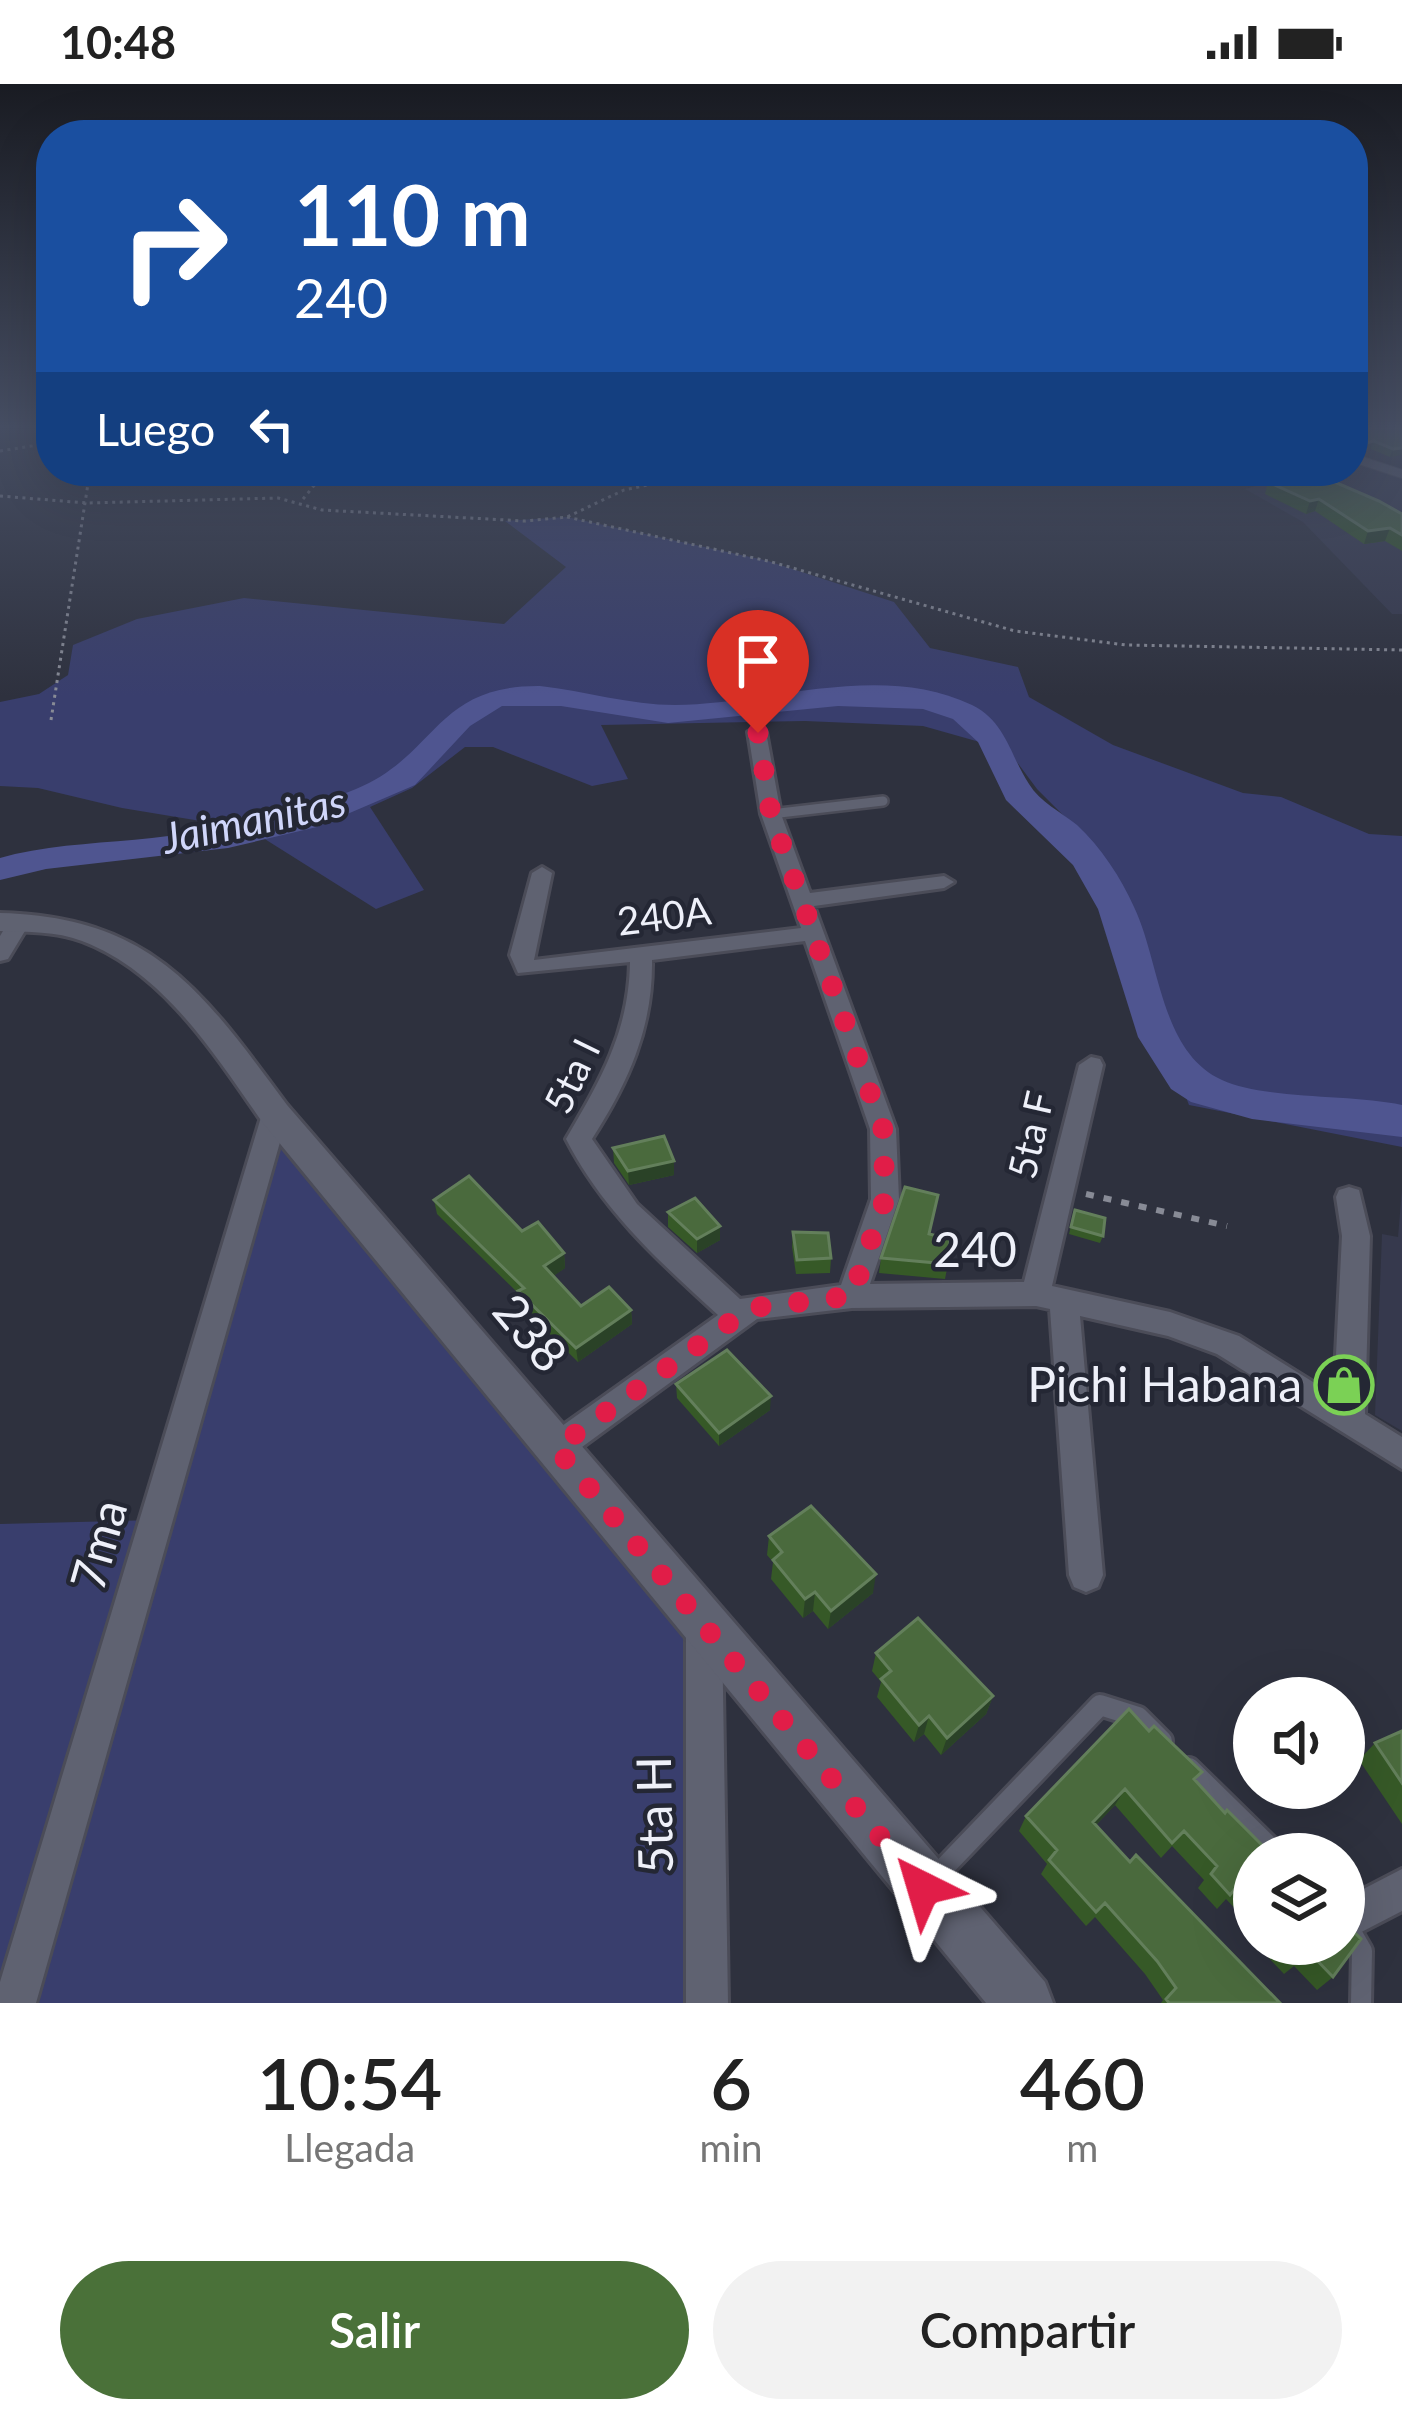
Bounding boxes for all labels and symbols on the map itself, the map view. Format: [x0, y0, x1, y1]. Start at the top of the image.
pin [707, 610, 809, 733]
water label: Jaimanitas [156, 775, 350, 863]
street label: 240A [614, 886, 714, 944]
street label: 5ta I [534, 1031, 609, 1120]
street label: 5ta F [998, 1087, 1062, 1183]
street label: 240 [933, 1220, 1017, 1277]
street label: 238 [482, 1282, 580, 1382]
shop icon: Pichi Habana [1313, 1354, 1375, 1416]
place label: Pichi Habana [1027, 1355, 1302, 1412]
street label: 7ma [58, 1493, 138, 1596]
street label: 5ta H [624, 1756, 683, 1874]
position arrow [860, 1825, 986, 1951]

